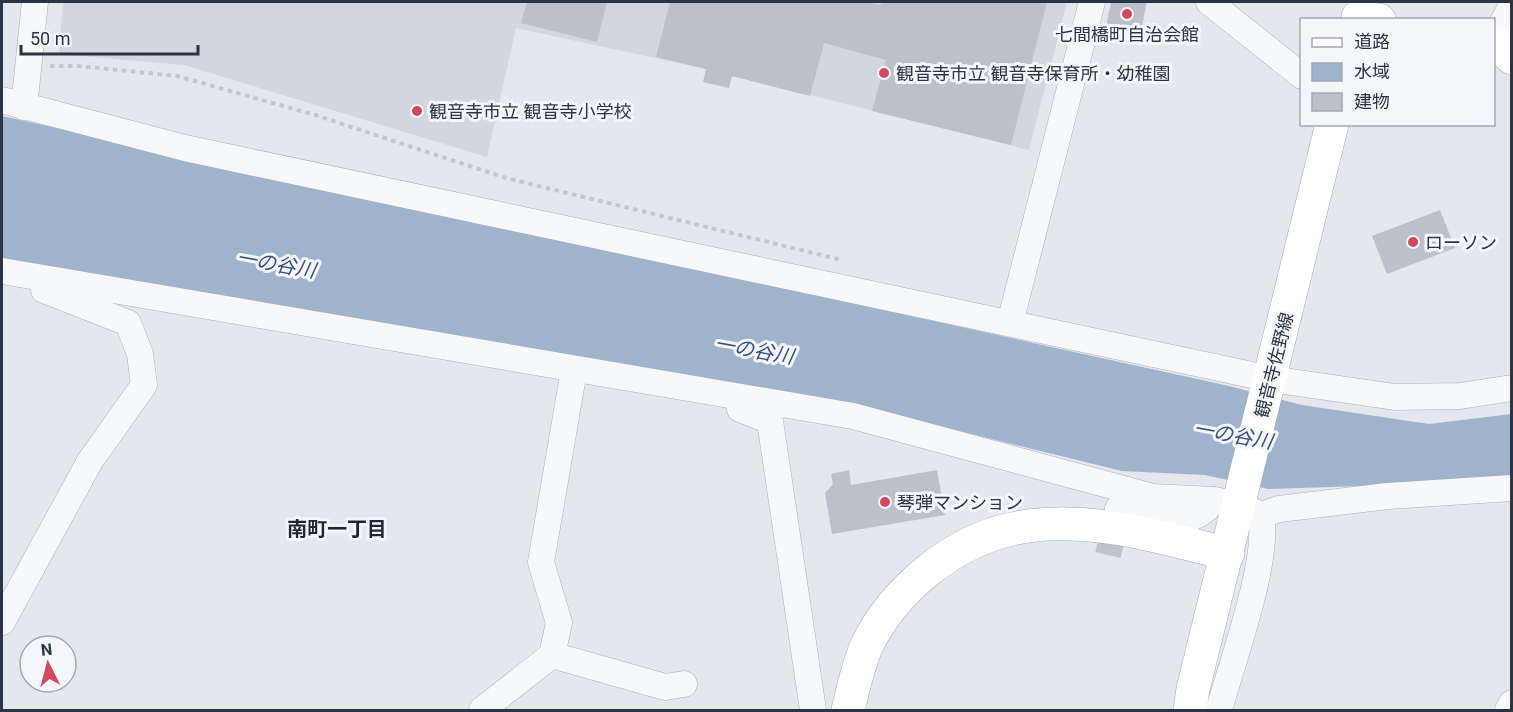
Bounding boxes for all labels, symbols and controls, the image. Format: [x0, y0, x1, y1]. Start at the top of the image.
marker: 七間橋町自治会館 [1120, 7, 1134, 21]
scale bar [21, 18, 198, 56]
legend [1300, 18, 1495, 126]
place label: 七間橋町自治会館 [1055, 24, 1199, 45]
text: 50 m [30, 28, 70, 49]
text: 道路 [1354, 31, 1390, 52]
text: 水域 [1354, 61, 1390, 82]
place label: 観音寺市立 観音寺保育所・幼稚園 [896, 63, 1170, 84]
marker: 観音寺市立 観音寺保育所・幼稚園 [877, 66, 891, 80]
text: 建物 [1354, 91, 1390, 112]
place label: 観音寺市立 観音寺小学校 [429, 101, 631, 122]
marker: 観音寺市立 観音寺小学校 [410, 104, 424, 118]
place label: ローソン [1425, 232, 1497, 253]
marker: ローソン [1406, 235, 1420, 249]
water label: 一の谷川 [235, 245, 319, 283]
street label: 観音寺佐野線 [1251, 310, 1297, 420]
water label: 一の谷川 [713, 331, 797, 369]
water label: 一の谷川 [1192, 416, 1276, 454]
place label: 琴弾マンション [897, 492, 1023, 513]
marker: 琴弾マンション [878, 495, 892, 509]
district label: 南町一丁目 [287, 517, 387, 541]
north arrow [18, 634, 78, 694]
text: N [40, 640, 53, 660]

